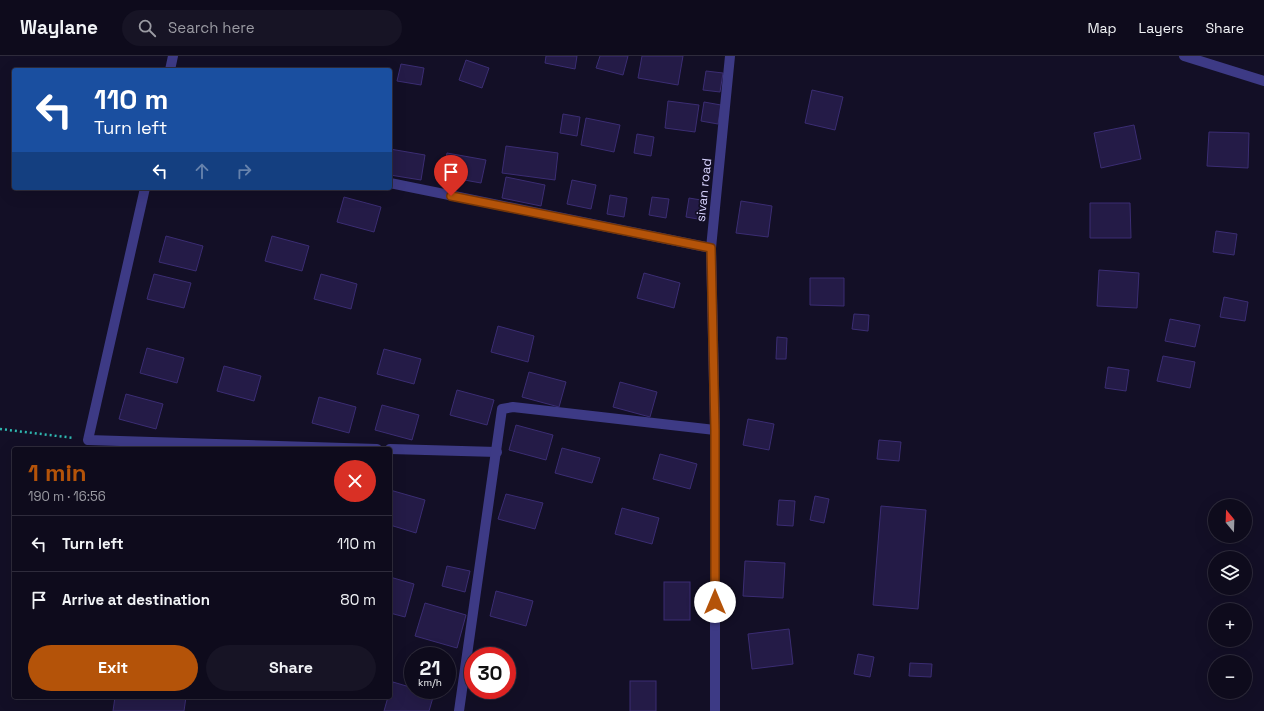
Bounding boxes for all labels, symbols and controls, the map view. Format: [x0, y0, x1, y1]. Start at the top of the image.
search box [122, 10, 402, 46]
text: Waylane [20, 15, 98, 40]
icon: search [136, 17, 158, 39]
text: Search here [168, 18, 255, 37]
text: Map [1087, 19, 1117, 37]
text: Layers [1139, 19, 1183, 37]
text: Share [1205, 19, 1244, 37]
text: 110 m [94, 81, 168, 117]
icon: left [28, 84, 80, 136]
text: Turn left [94, 116, 167, 139]
pin [434, 155, 468, 196]
street label: sivan road [692, 157, 715, 223]
icon: left [149, 160, 171, 182]
icon: ahead [191, 160, 213, 182]
icon: right [233, 160, 255, 182]
icon: arrive [440, 161, 462, 183]
text: 1 min [28, 457, 87, 488]
button: close [334, 460, 376, 502]
text: 190 m · 16:56 [28, 488, 106, 505]
north arrow [1208, 499, 1252, 543]
map controls [1208, 499, 1252, 699]
icon: left [28, 533, 50, 555]
text: Turn left [62, 534, 124, 553]
text: 110 m [337, 534, 376, 553]
button: layers [1208, 551, 1252, 595]
position arrow [694, 581, 736, 623]
icon: arrive [28, 589, 50, 611]
text: Arrive at destination [62, 590, 210, 609]
text: 80 m [340, 590, 376, 609]
button: + [1208, 603, 1252, 647]
button: Exit [28, 645, 198, 691]
button: Share [206, 645, 376, 691]
speed limit sign: 30 [464, 647, 516, 699]
text: 21 [420, 655, 440, 681]
button: − [1208, 655, 1252, 699]
text: km/h [418, 676, 442, 689]

